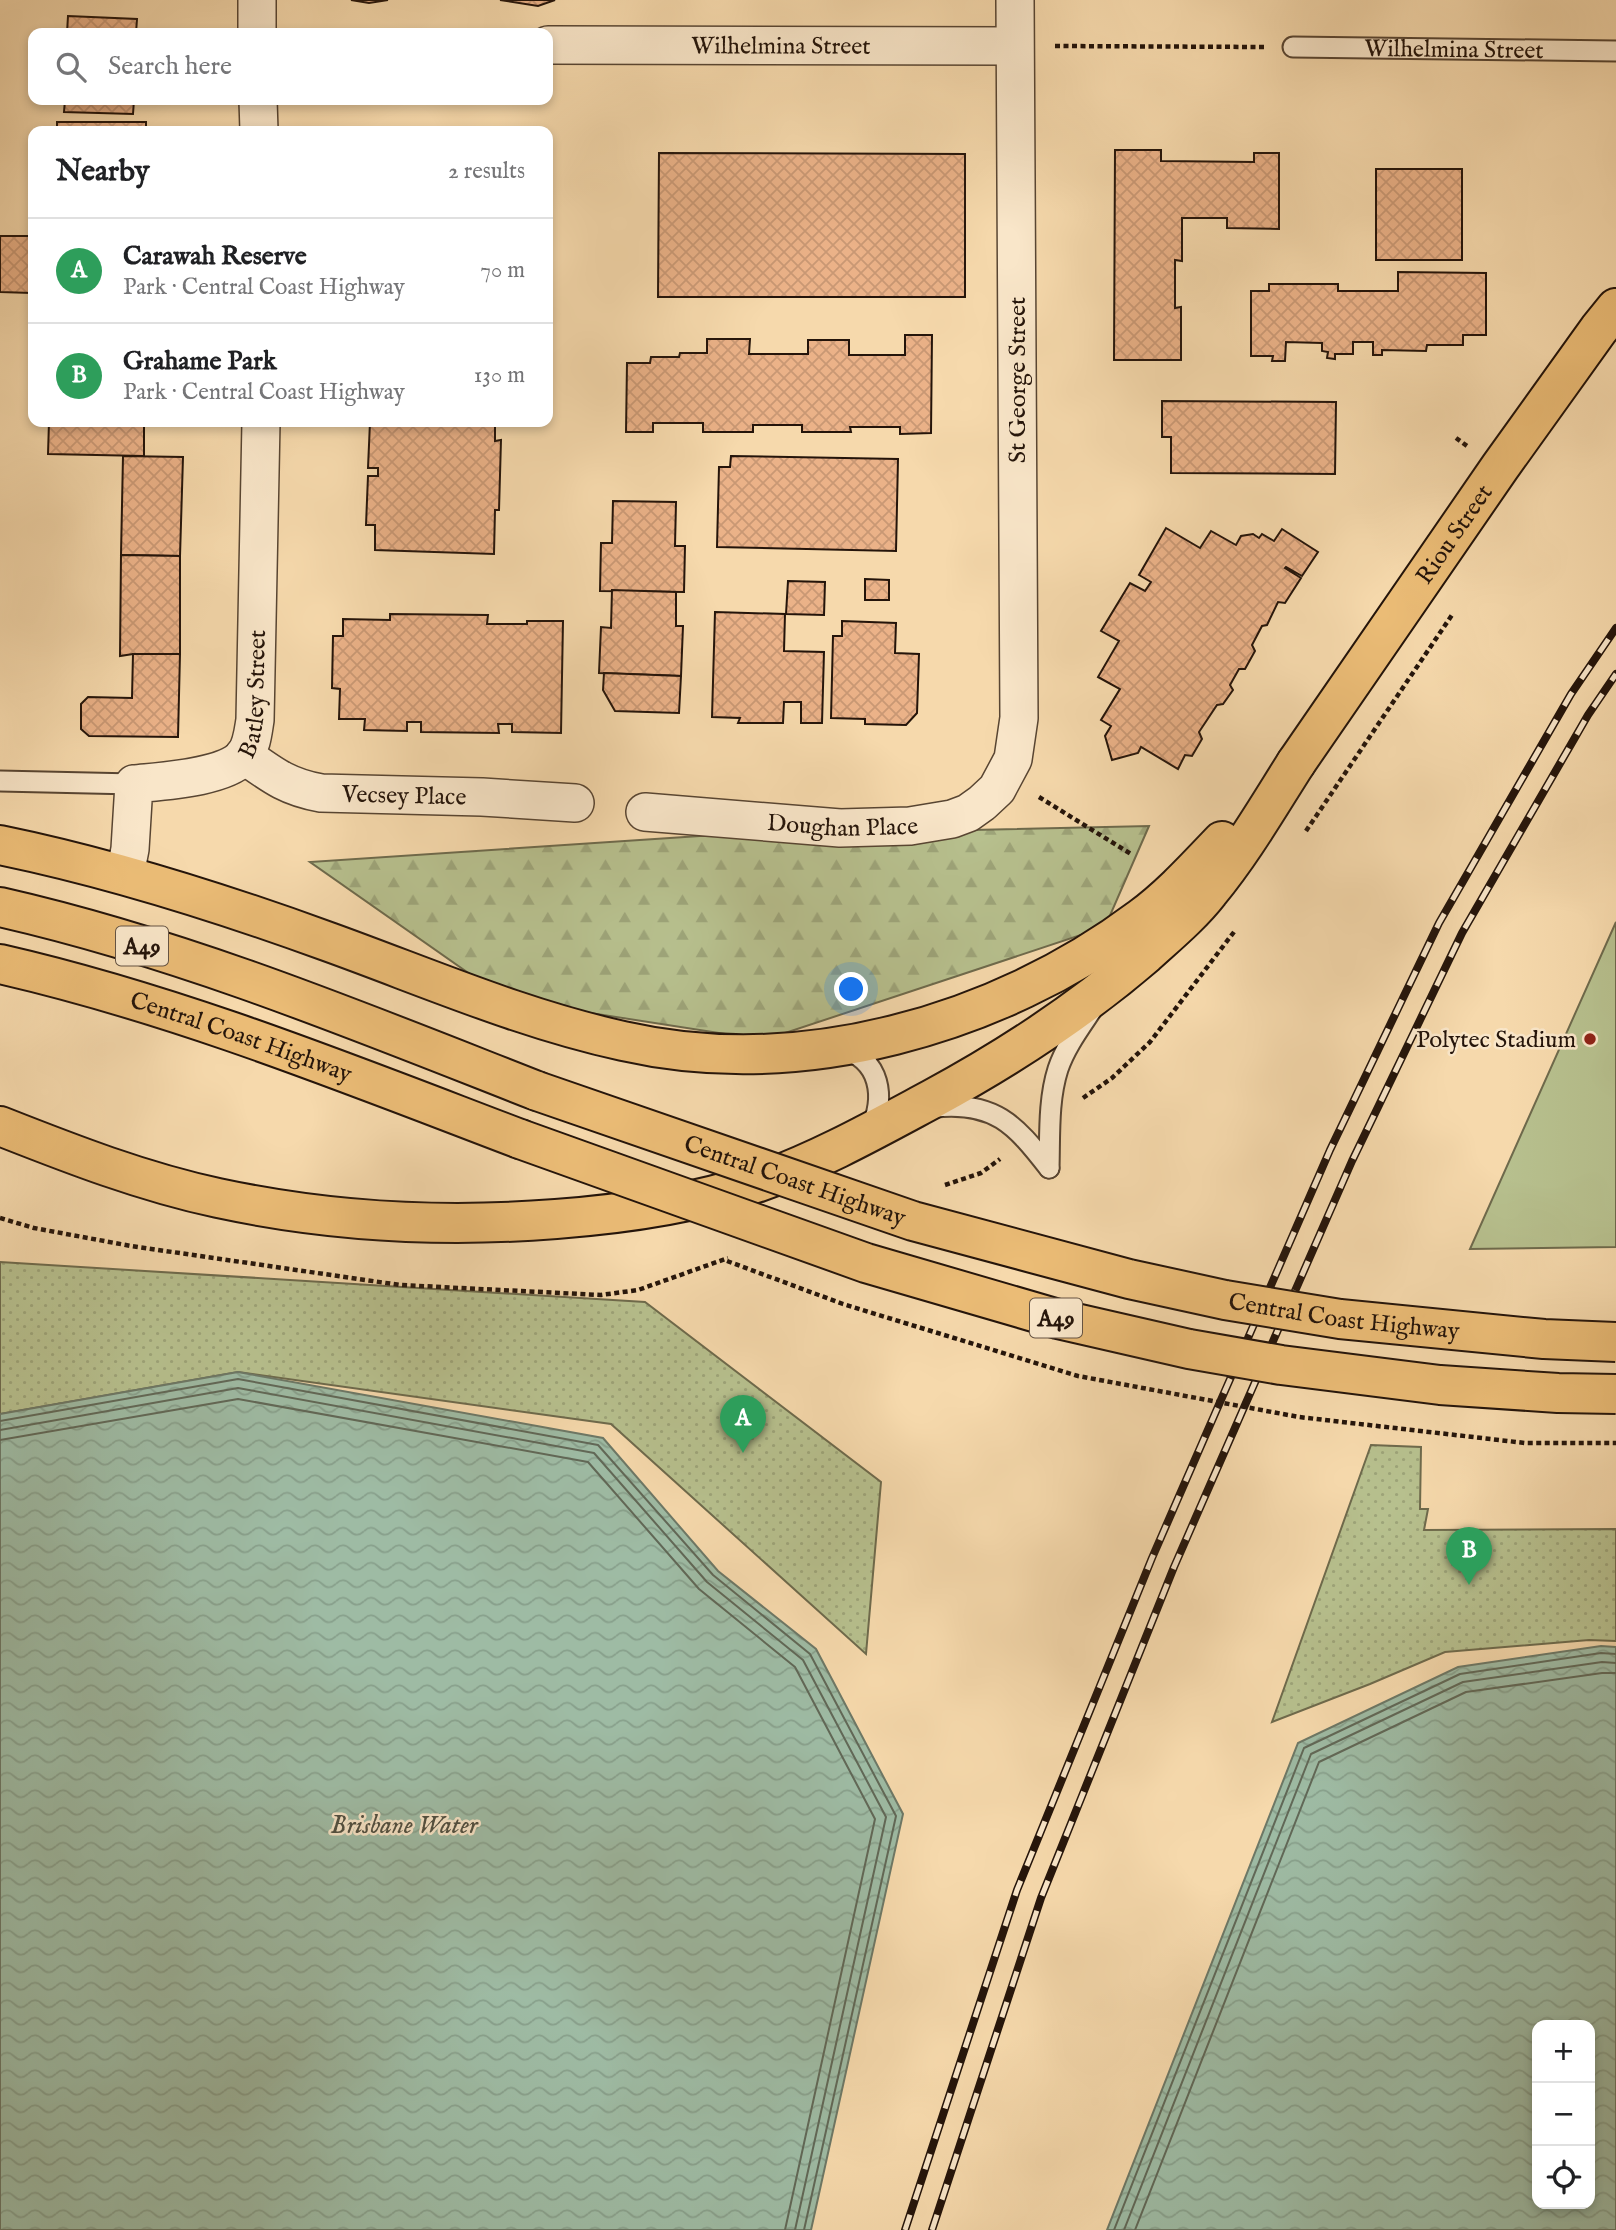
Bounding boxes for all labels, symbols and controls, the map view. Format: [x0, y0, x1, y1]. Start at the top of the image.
search box [28, 28, 553, 105]
street label: Wilhelmina Street [691, 31, 871, 63]
street label: Wilhelmina Street [1364, 34, 1544, 67]
icon: search [52, 48, 90, 86]
text: Search here [108, 50, 232, 83]
text: Nearby [56, 153, 149, 191]
text: 2 results [448, 157, 525, 186]
text: Carawah Reserve [123, 240, 307, 273]
text: A [71, 256, 87, 285]
text: 70 m [480, 256, 525, 285]
text: Park · Central Coast Highway [123, 273, 405, 302]
street label: St George Street [1003, 297, 1034, 463]
text: Grahame Park [123, 345, 277, 378]
text: B [71, 361, 87, 390]
text: 130 m [474, 361, 525, 390]
text: Park · Central Coast Highway [123, 378, 405, 407]
street label: Riou Street [1410, 479, 1500, 591]
street label: Batley Street [232, 629, 274, 764]
street label: Vecsey Place [340, 779, 467, 814]
street label: Doughan Place [766, 808, 920, 845]
road number: A49 [116, 926, 168, 965]
your location [834, 972, 868, 1006]
street label: Central Coast Highway [126, 986, 356, 1091]
place label: Polytec Stadium [1416, 1025, 1576, 1056]
marker: Polytec Stadium [1582, 1031, 1598, 1047]
street label: Central Coast Highway [679, 1129, 910, 1234]
street label: Central Coast Highway [1226, 1287, 1461, 1348]
road number: A49 [1030, 1298, 1082, 1338]
pin: A [720, 1395, 766, 1453]
pin: B [1446, 1527, 1492, 1585]
water label: Brisbane Water [330, 1809, 479, 1842]
map controls [1532, 2020, 1595, 2209]
button: + [1532, 2020, 1595, 2083]
button: − [1532, 2083, 1595, 2146]
button: locate [1532, 2146, 1595, 2209]

